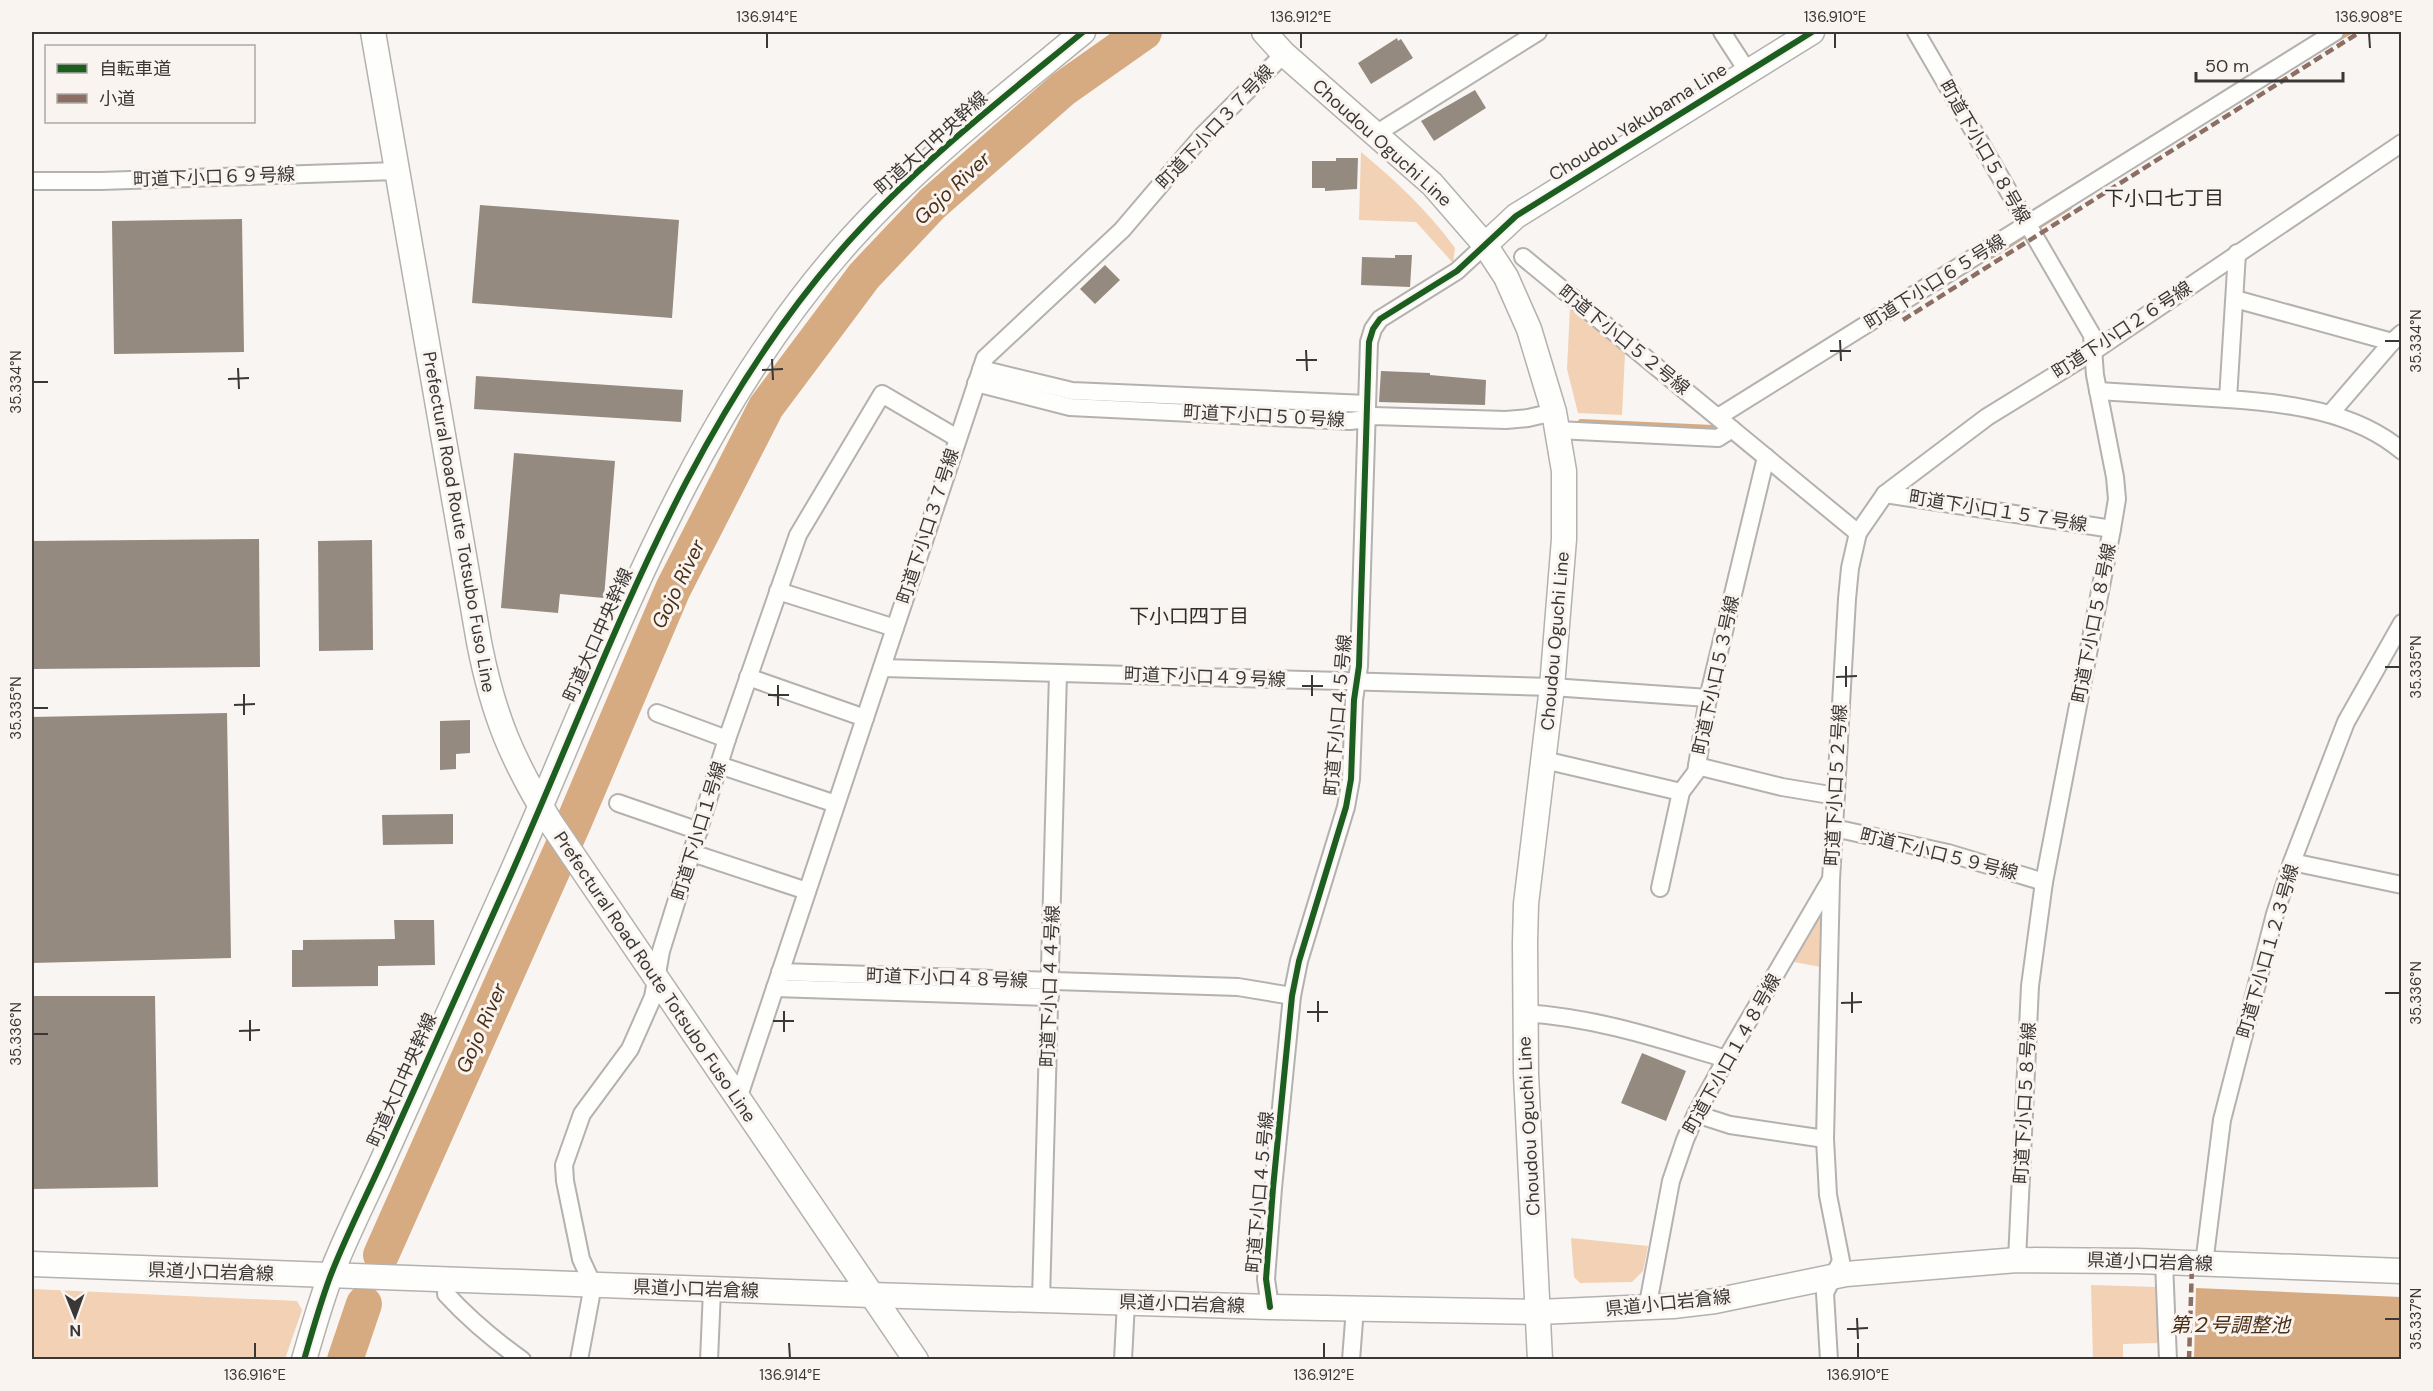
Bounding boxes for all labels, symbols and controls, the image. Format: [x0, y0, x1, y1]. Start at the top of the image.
text: 136.914°E [736, 7, 798, 27]
text: 136.912°E [1270, 7, 1332, 27]
text: 136.910°E [1804, 7, 1866, 27]
text: 136.908°E [2335, 7, 2403, 27]
legend [45, 45, 255, 123]
scale bar [2196, 45, 2343, 83]
text: 50 m [2205, 54, 2249, 78]
text: 自転車道 [99, 57, 171, 81]
street label: Choudou Yakubama Line [1544, 57, 1732, 187]
street label: 町道下小口３７号線 [1151, 60, 1279, 194]
street label: Choudou Oguchi Line [1307, 74, 1457, 212]
street label: 町道下小口５８号線 [1934, 76, 2036, 228]
street label: 町道大口中央幹線 [869, 86, 993, 200]
text: 小道 [99, 87, 135, 111]
water label: Gojo River [908, 145, 996, 230]
street label: 町道下小口６９号線 [133, 162, 295, 192]
district label: 下小口七丁目 [2104, 185, 2224, 211]
street label: 町道下小口６５号線 [1860, 229, 2010, 335]
street label: 町道下小口２６号線 [2048, 276, 2196, 384]
street label: 町道下小口５２号線 [1553, 280, 1695, 400]
text: 35.334°N [2406, 309, 2426, 373]
text: 35.334°N [6, 350, 26, 414]
street label: Prefectural Road Route Totsubo Fuso Line [417, 350, 501, 694]
street label: 町道下小口５０号線 [1182, 400, 1346, 432]
street label: 町道下小口３７号線 [892, 445, 964, 607]
street label: 町道下小口１５７号線 [1907, 485, 2089, 537]
water label: Gojo River [645, 535, 711, 633]
street label: 町道下小口５８号線 [2067, 541, 2121, 705]
street label: Choudou Oguchi Line [1535, 550, 1575, 732]
street label: 町道大口中央幹線 [558, 564, 638, 706]
street label: 町道下小口５３号線 [1687, 593, 1745, 757]
district label: 下小口四丁目 [1129, 603, 1249, 629]
street label: 町道下小口４５号線 [1319, 633, 1357, 797]
text: 35.335°N [2406, 635, 2426, 699]
street label: 町道下小口４９号線 [1124, 662, 1286, 692]
text: 35.335°N [6, 676, 26, 740]
street label: 町道下小口５２号線 [1820, 703, 1852, 867]
street label: 町道下小口１号線 [666, 759, 732, 903]
street label: 町道下小口５９号線 [1858, 823, 2020, 885]
street label: Prefectural Road Route Totsubo Fuso Line [548, 827, 762, 1127]
street label: 町道下小口１２３号線 [2232, 861, 2304, 1041]
street label: 町道下小口４４号線 [1035, 905, 1065, 1067]
text: 35.336°N [2406, 961, 2426, 1025]
street label: 町道下小口４８号線 [866, 963, 1028, 993]
street label: 町道下小口１４８号線 [1678, 969, 1786, 1139]
water label: Gojo River [450, 978, 513, 1077]
text: 35.336°N [6, 1002, 26, 1066]
street label: 町道大口中央幹線 [362, 1009, 442, 1151]
street label: 町道下小口５８号線 [2009, 1021, 2041, 1185]
street label: Choudou Oguchi Line [1512, 1036, 1546, 1216]
street label: 町道下小口４５号線 [1241, 1110, 1279, 1274]
street label: 県道小口岩倉線 [2087, 1248, 2213, 1276]
street label: 県道小口岩倉線 [148, 1258, 274, 1286]
street label: 県道小口岩倉線 [633, 1275, 759, 1303]
street label: 県道小口岩倉線 [1604, 1284, 1732, 1322]
north arrow [45, 1286, 105, 1346]
text: 35.337°N [2406, 1288, 2426, 1350]
street label: 県道小口岩倉線 [1119, 1290, 1245, 1318]
water label: 第２号調整池 [2170, 1312, 2292, 1338]
text: N [69, 1320, 81, 1341]
text: 136.916°E [224, 1365, 286, 1385]
text: 136.914°E [759, 1365, 821, 1385]
text: 136.912°E [1293, 1365, 1355, 1385]
text: 136.910°E [1827, 1365, 1889, 1385]

